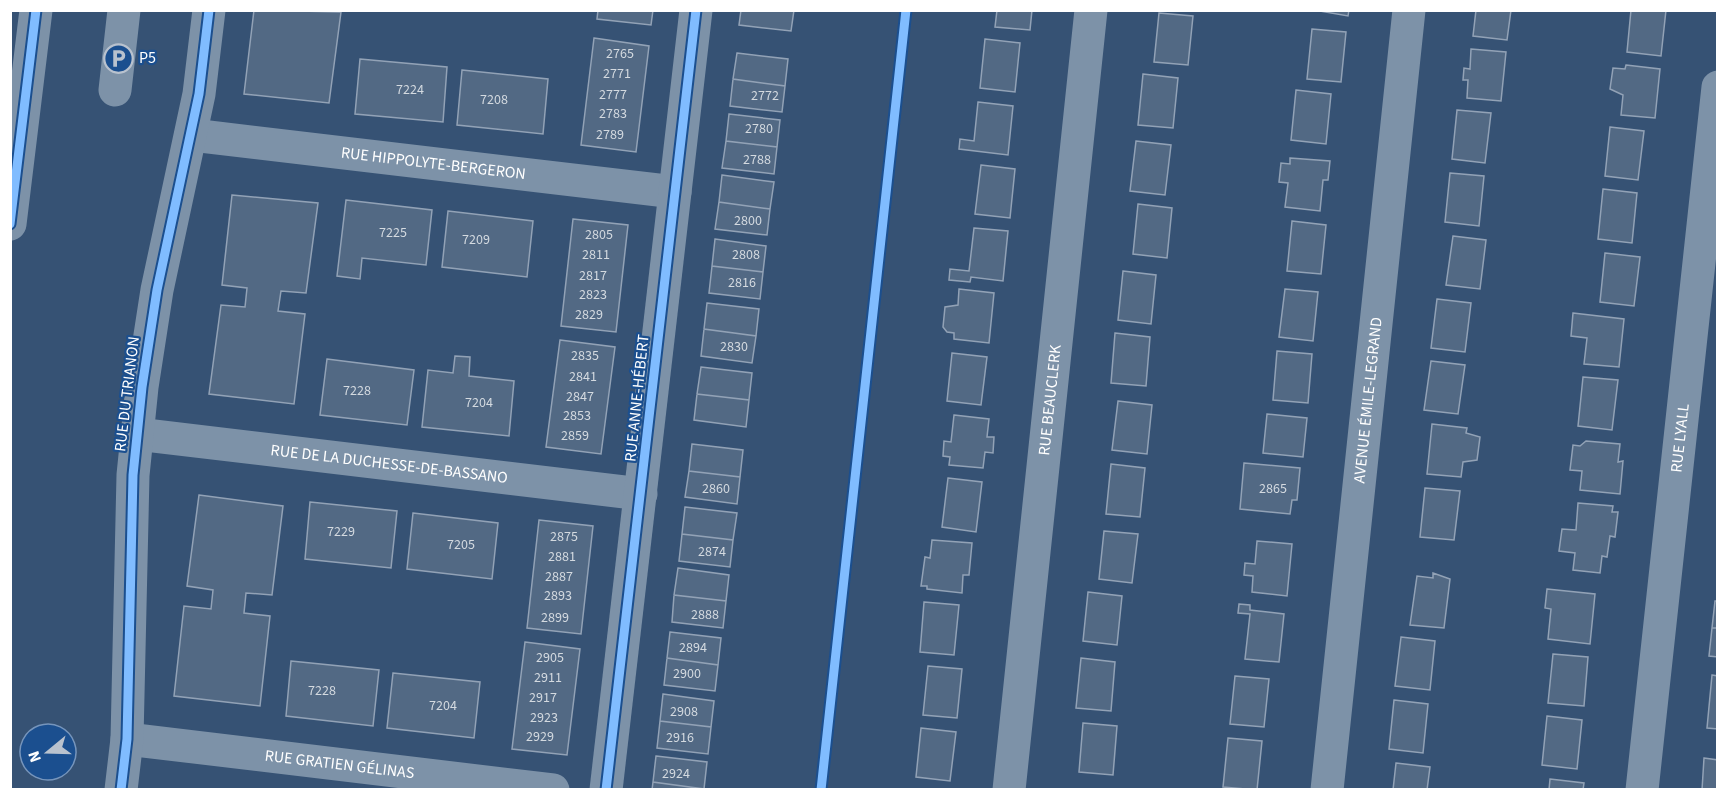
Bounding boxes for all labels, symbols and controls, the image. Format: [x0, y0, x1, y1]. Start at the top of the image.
parking icon: P5 [102, 42, 134, 74]
house number: 2765 [606, 44, 634, 64]
place label: P5 [139, 47, 156, 69]
house number: 2771 [603, 64, 631, 84]
house number: 7224 [396, 80, 424, 100]
house number: 2777 [599, 85, 627, 105]
house number: 2772 [751, 86, 779, 106]
house number: 7208 [480, 90, 508, 110]
house number: 2783 [599, 104, 627, 124]
house number: 2780 [745, 119, 773, 139]
house number: 2789 [596, 125, 624, 145]
street label: RUE HIPPOLYTE-BERGERON [340, 142, 527, 185]
house number: 2788 [743, 150, 771, 170]
house number: 2800 [734, 211, 762, 231]
house number: 7225 [379, 223, 407, 243]
house number: 2805 [585, 225, 613, 245]
house number: 7209 [462, 230, 490, 250]
house number: 2811 [582, 245, 610, 265]
house number: 2808 [732, 245, 760, 265]
house number: 2817 [579, 266, 607, 286]
house number: 2816 [728, 273, 756, 293]
house number: 2823 [579, 285, 607, 305]
house number: 2829 [575, 305, 603, 325]
street label: AVENUE ÉMILE-LEGRAND [1348, 316, 1388, 484]
street label: RUE ANNE-HÉBERT [619, 333, 655, 463]
street label: RUE DU TRIANON [109, 335, 145, 453]
house number: 2830 [720, 337, 748, 357]
street label: RUE BEAUCLERK [1033, 343, 1067, 457]
house number: 2835 [571, 346, 599, 366]
house number: 2841 [569, 367, 597, 387]
house number: 7228 [343, 381, 371, 401]
house number: 2847 [566, 387, 594, 407]
house number: 7204 [465, 393, 493, 413]
street label: RUE LYALL [1665, 402, 1695, 474]
house number: 2853 [563, 406, 591, 426]
house number: 2859 [561, 426, 589, 446]
street label: RUE DE LA DUCHESSE-DE-BASSANO [269, 439, 509, 489]
house number: 2860 [702, 479, 730, 499]
house number: 2865 [1259, 479, 1287, 499]
house number: 7229 [327, 522, 355, 542]
house number: 2875 [550, 527, 578, 547]
house number: 7205 [447, 535, 475, 555]
house number: 2874 [698, 542, 726, 562]
house number: 2881 [548, 547, 576, 567]
house number: 2887 [545, 567, 573, 587]
house number: 2893 [544, 586, 572, 606]
house number: 2888 [691, 605, 719, 625]
house number: 2899 [541, 608, 569, 628]
house number: 2894 [679, 638, 707, 658]
house number: 2905 [536, 648, 564, 668]
house number: 2900 [673, 664, 701, 684]
house number: 2911 [534, 668, 562, 688]
house number: 7228 [308, 681, 336, 701]
house number: 2917 [529, 688, 557, 708]
house number: 7204 [429, 696, 457, 716]
house number: 2908 [670, 702, 698, 722]
house number: 2923 [530, 708, 558, 728]
north arrow [18, 722, 78, 782]
house number: 2929 [526, 727, 554, 747]
house number: 2916 [666, 728, 694, 748]
street label: RUE GRATIEN GÉLINAS [263, 745, 416, 784]
text: N [23, 748, 47, 765]
house number: 2924 [662, 764, 690, 784]

